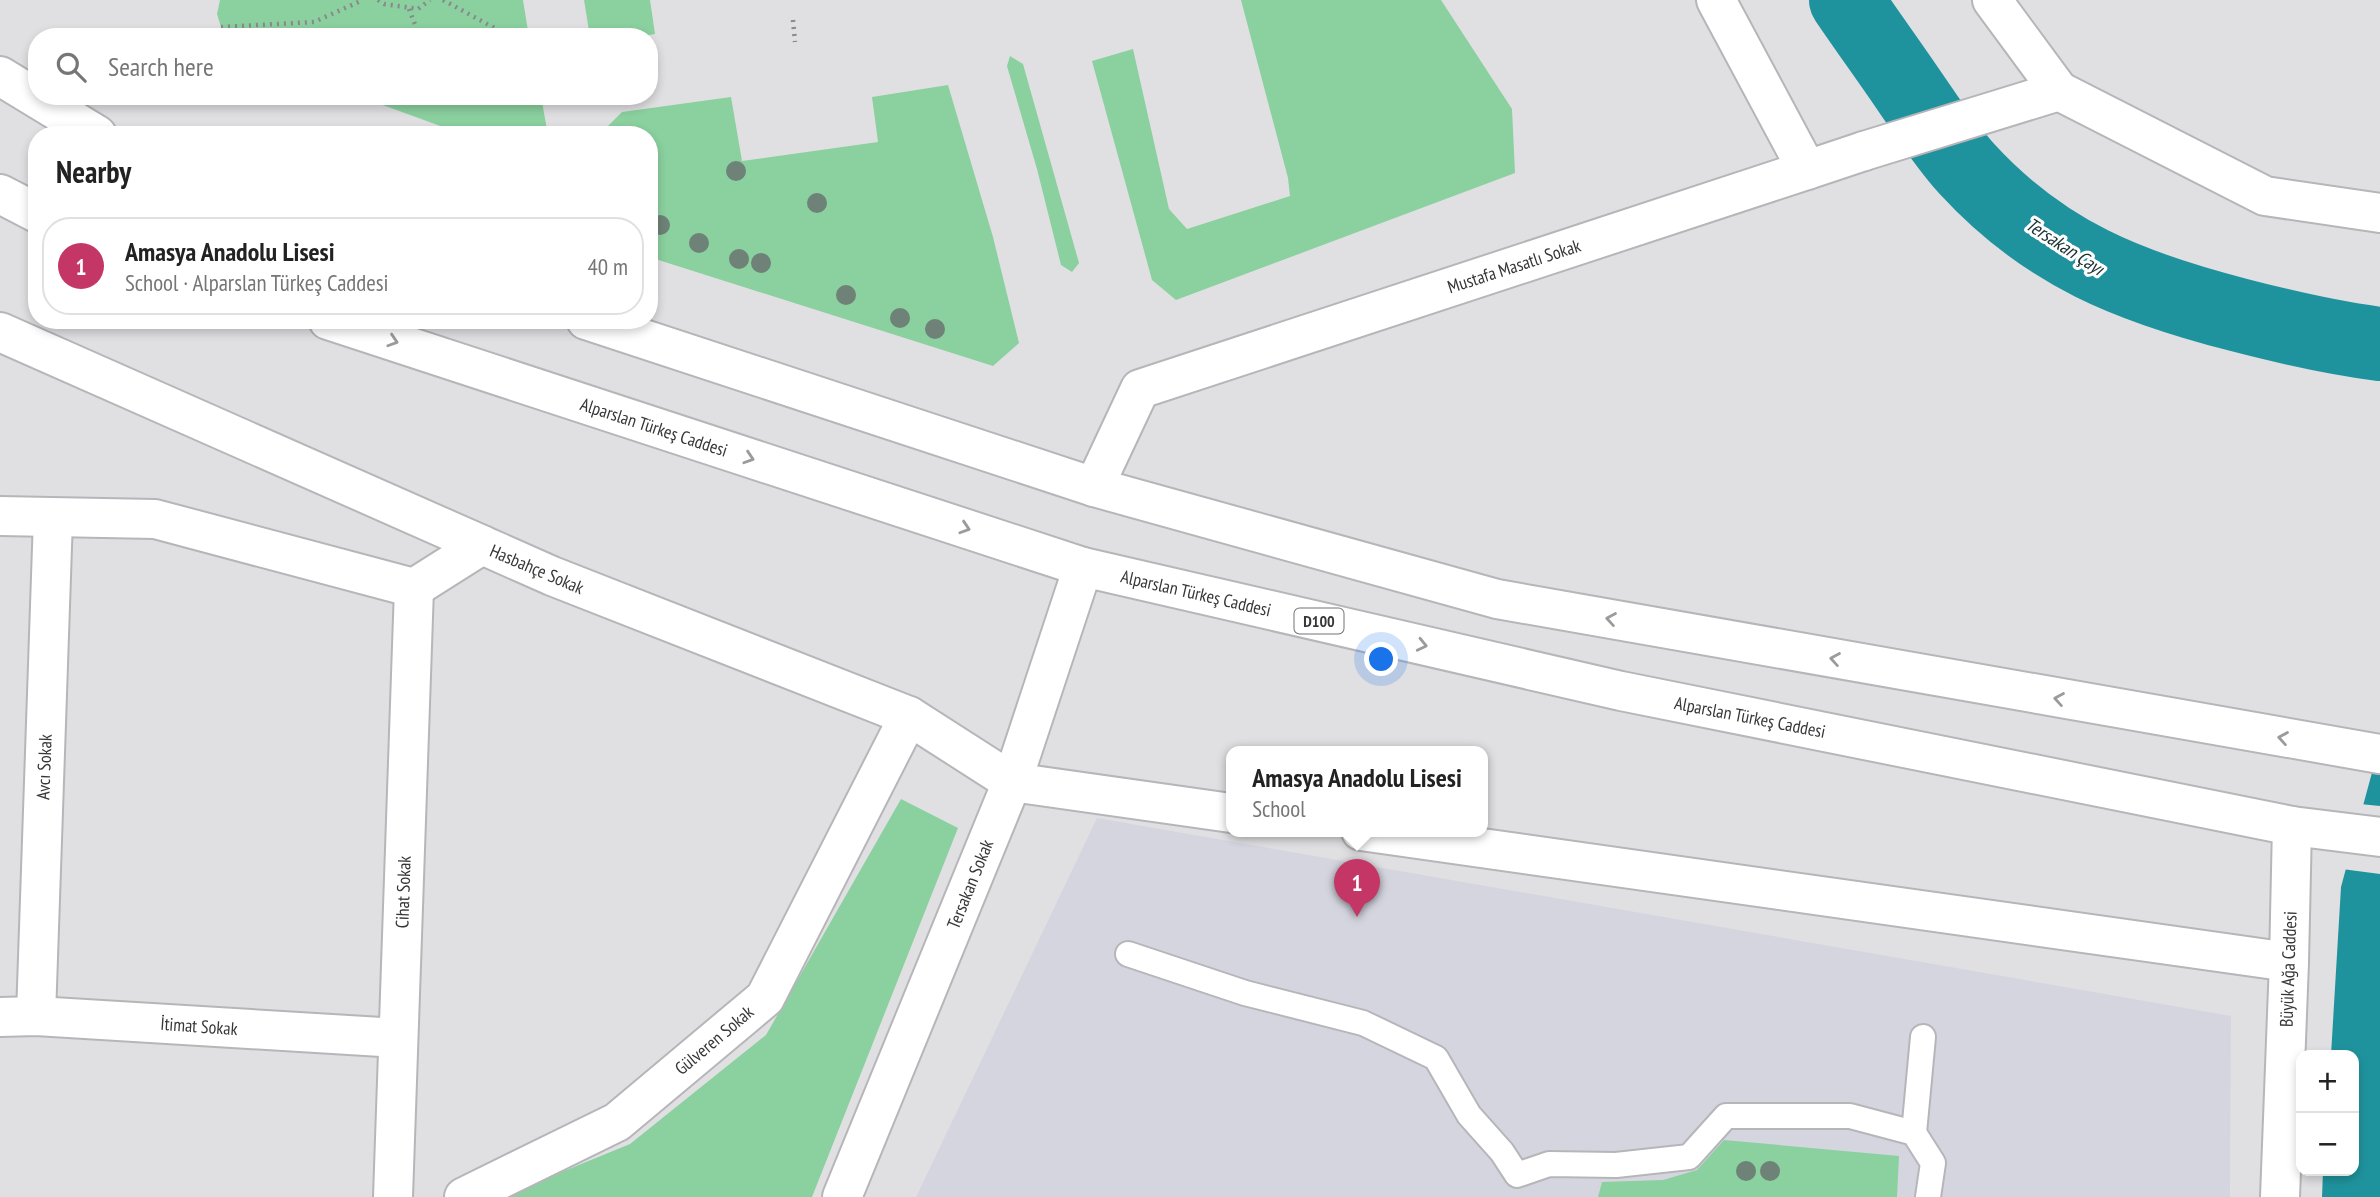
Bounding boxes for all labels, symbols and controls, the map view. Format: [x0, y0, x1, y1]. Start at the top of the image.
search box [28, 28, 658, 105]
icon: search [52, 48, 90, 86]
text: Search here [108, 50, 214, 83]
text: Nearby [56, 152, 131, 191]
water label: Tersakan Çayı [2021, 212, 2110, 281]
street label: Mustafa Masatlı Sokak [1445, 234, 1583, 298]
text: Amasya Anadolu Lisesi [125, 235, 335, 268]
text: 1 [76, 252, 87, 281]
text: 40 m [587, 252, 628, 281]
text: School · Alparslan Türkeş Caddesi [125, 268, 389, 297]
one-way arrow [386, 333, 398, 348]
street label: Alparslan Türkeş Caddesi [577, 392, 731, 462]
one-way arrow [742, 449, 754, 464]
one-way arrow [958, 520, 971, 534]
street label: Hasbahçe Sokak [487, 539, 587, 599]
street label: Alparslan Türkeş Caddesi [1119, 565, 1273, 621]
road number: D100 [1294, 608, 1344, 634]
one-way arrow [1605, 612, 1617, 627]
one-way arrow [1416, 637, 1428, 651]
your location [1364, 642, 1398, 676]
one-way arrow [1829, 652, 1841, 667]
street label: Alparslan Türkeş Caddesi [1672, 691, 1828, 743]
one-way arrow [2053, 692, 2065, 707]
one-way arrow [2277, 731, 2289, 746]
street label: Avcı Sokak [31, 734, 57, 800]
popup [1226, 746, 1488, 837]
text: Amasya Anadolu Lisesi [1252, 761, 1462, 794]
text: School [1252, 794, 1306, 823]
street label: Tersakan Sokak [942, 836, 998, 932]
street label: Cihat Sokak [390, 855, 416, 929]
pin: 1 [1334, 859, 1380, 917]
street label: Büyük Ağa Caddesi [2274, 911, 2302, 1027]
street label: Gülveren Sokak [670, 1000, 758, 1080]
street label: İtimat Sokak [160, 1012, 238, 1040]
map controls [2296, 1050, 2359, 1176]
button: + [2296, 1050, 2359, 1113]
button: − [2296, 1113, 2359, 1176]

